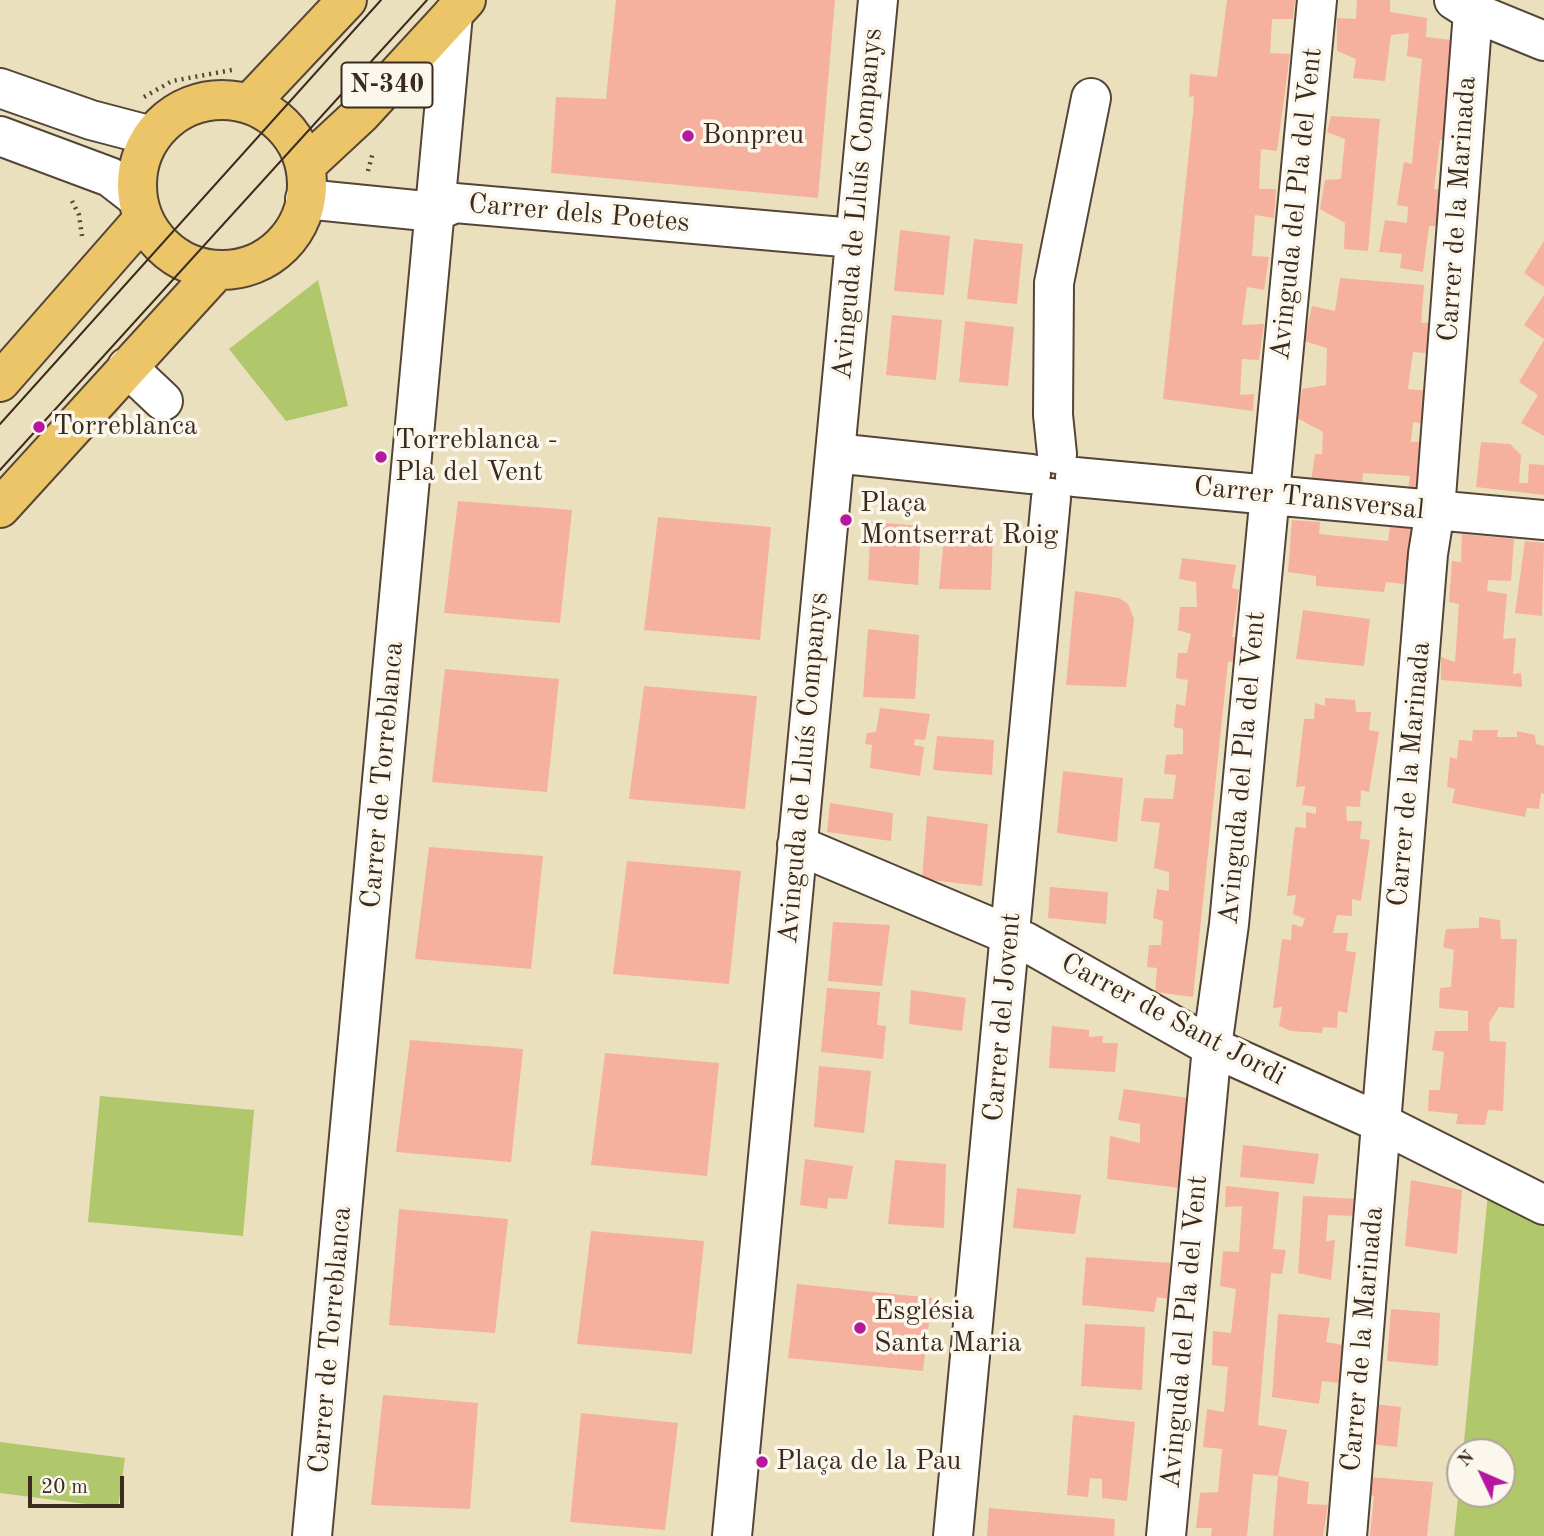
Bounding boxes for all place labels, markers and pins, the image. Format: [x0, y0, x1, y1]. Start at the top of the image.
place label: Bonpreu [702, 119, 804, 153]
marker: Bonpreu [680, 128, 696, 144]
place label: Torreblanca [53, 410, 198, 444]
marker: Torreblanca [31, 419, 47, 435]
place label: Torreblanca - Pla del Vent [395, 424, 558, 490]
marker: Torreblanca - Pla del Vent [373, 449, 389, 465]
place label: Plaça Montserrat Roig [860, 487, 1058, 553]
marker: Plaça Montserrat Roig [838, 512, 854, 528]
place label: Església Santa Maria [874, 1295, 1022, 1361]
marker: Església Santa Maria [852, 1320, 868, 1336]
place label: Plaça de la Pau [776, 1445, 961, 1479]
marker: Plaça de la Pau [754, 1454, 770, 1470]

